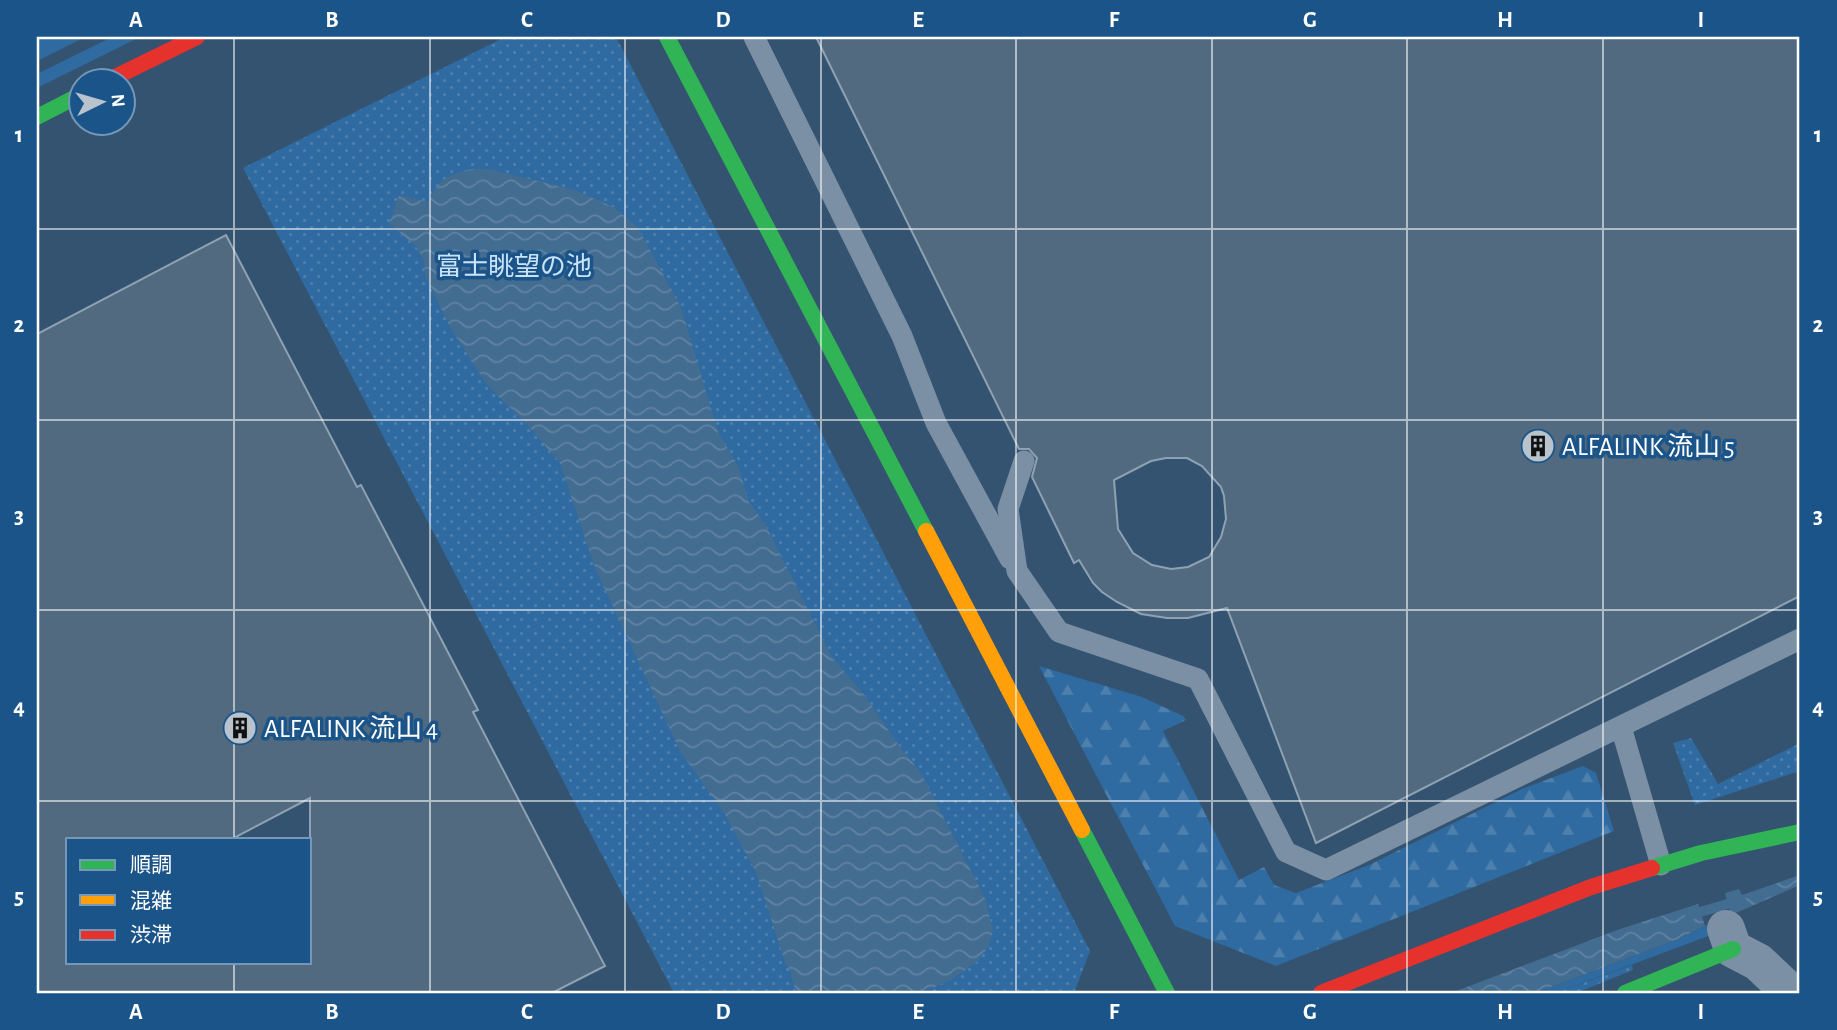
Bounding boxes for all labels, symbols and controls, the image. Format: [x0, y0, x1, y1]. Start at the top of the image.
text: A [129, 9, 143, 32]
text: B [325, 9, 339, 32]
text: C [521, 9, 533, 32]
text: D [715, 9, 731, 32]
text: E [912, 9, 924, 32]
text: F [1109, 9, 1120, 32]
text: G [1303, 9, 1317, 32]
text: H [1497, 9, 1513, 32]
text: I [1698, 9, 1704, 32]
north arrow [66, 66, 136, 136]
text: N [107, 93, 127, 108]
text: 1 [15, 124, 23, 147]
text: 1 [1814, 124, 1822, 147]
park label: 富士眺望の池 [436, 253, 592, 280]
text: 2 [14, 314, 25, 337]
text: 2 [1813, 314, 1824, 337]
building icon: ALFALINK 流山 5 [1519, 427, 1557, 465]
place label: ALFALINK 流山 5 [1562, 432, 1735, 460]
text: 3 [14, 505, 24, 528]
text: 3 [1813, 505, 1823, 528]
text: 4 [13, 696, 25, 719]
text: 4 [1812, 696, 1824, 719]
building icon: ALFALINK 流山 4 [221, 709, 259, 747]
place label: ALFALINK 流山 4 [264, 714, 438, 742]
legend [66, 838, 312, 964]
text: 順調 [130, 854, 172, 876]
text: 5 [14, 886, 24, 909]
text: 5 [1813, 886, 1823, 909]
text: 混雑 [130, 890, 172, 912]
text: 渋滞 [130, 924, 172, 946]
text: A [129, 1001, 143, 1024]
text: B [325, 1001, 339, 1024]
text: C [521, 1001, 533, 1024]
text: D [715, 1001, 731, 1024]
text: E [912, 1001, 924, 1024]
text: F [1109, 1001, 1120, 1024]
text: G [1303, 1001, 1317, 1024]
text: H [1497, 1001, 1513, 1024]
text: I [1698, 1001, 1704, 1024]

